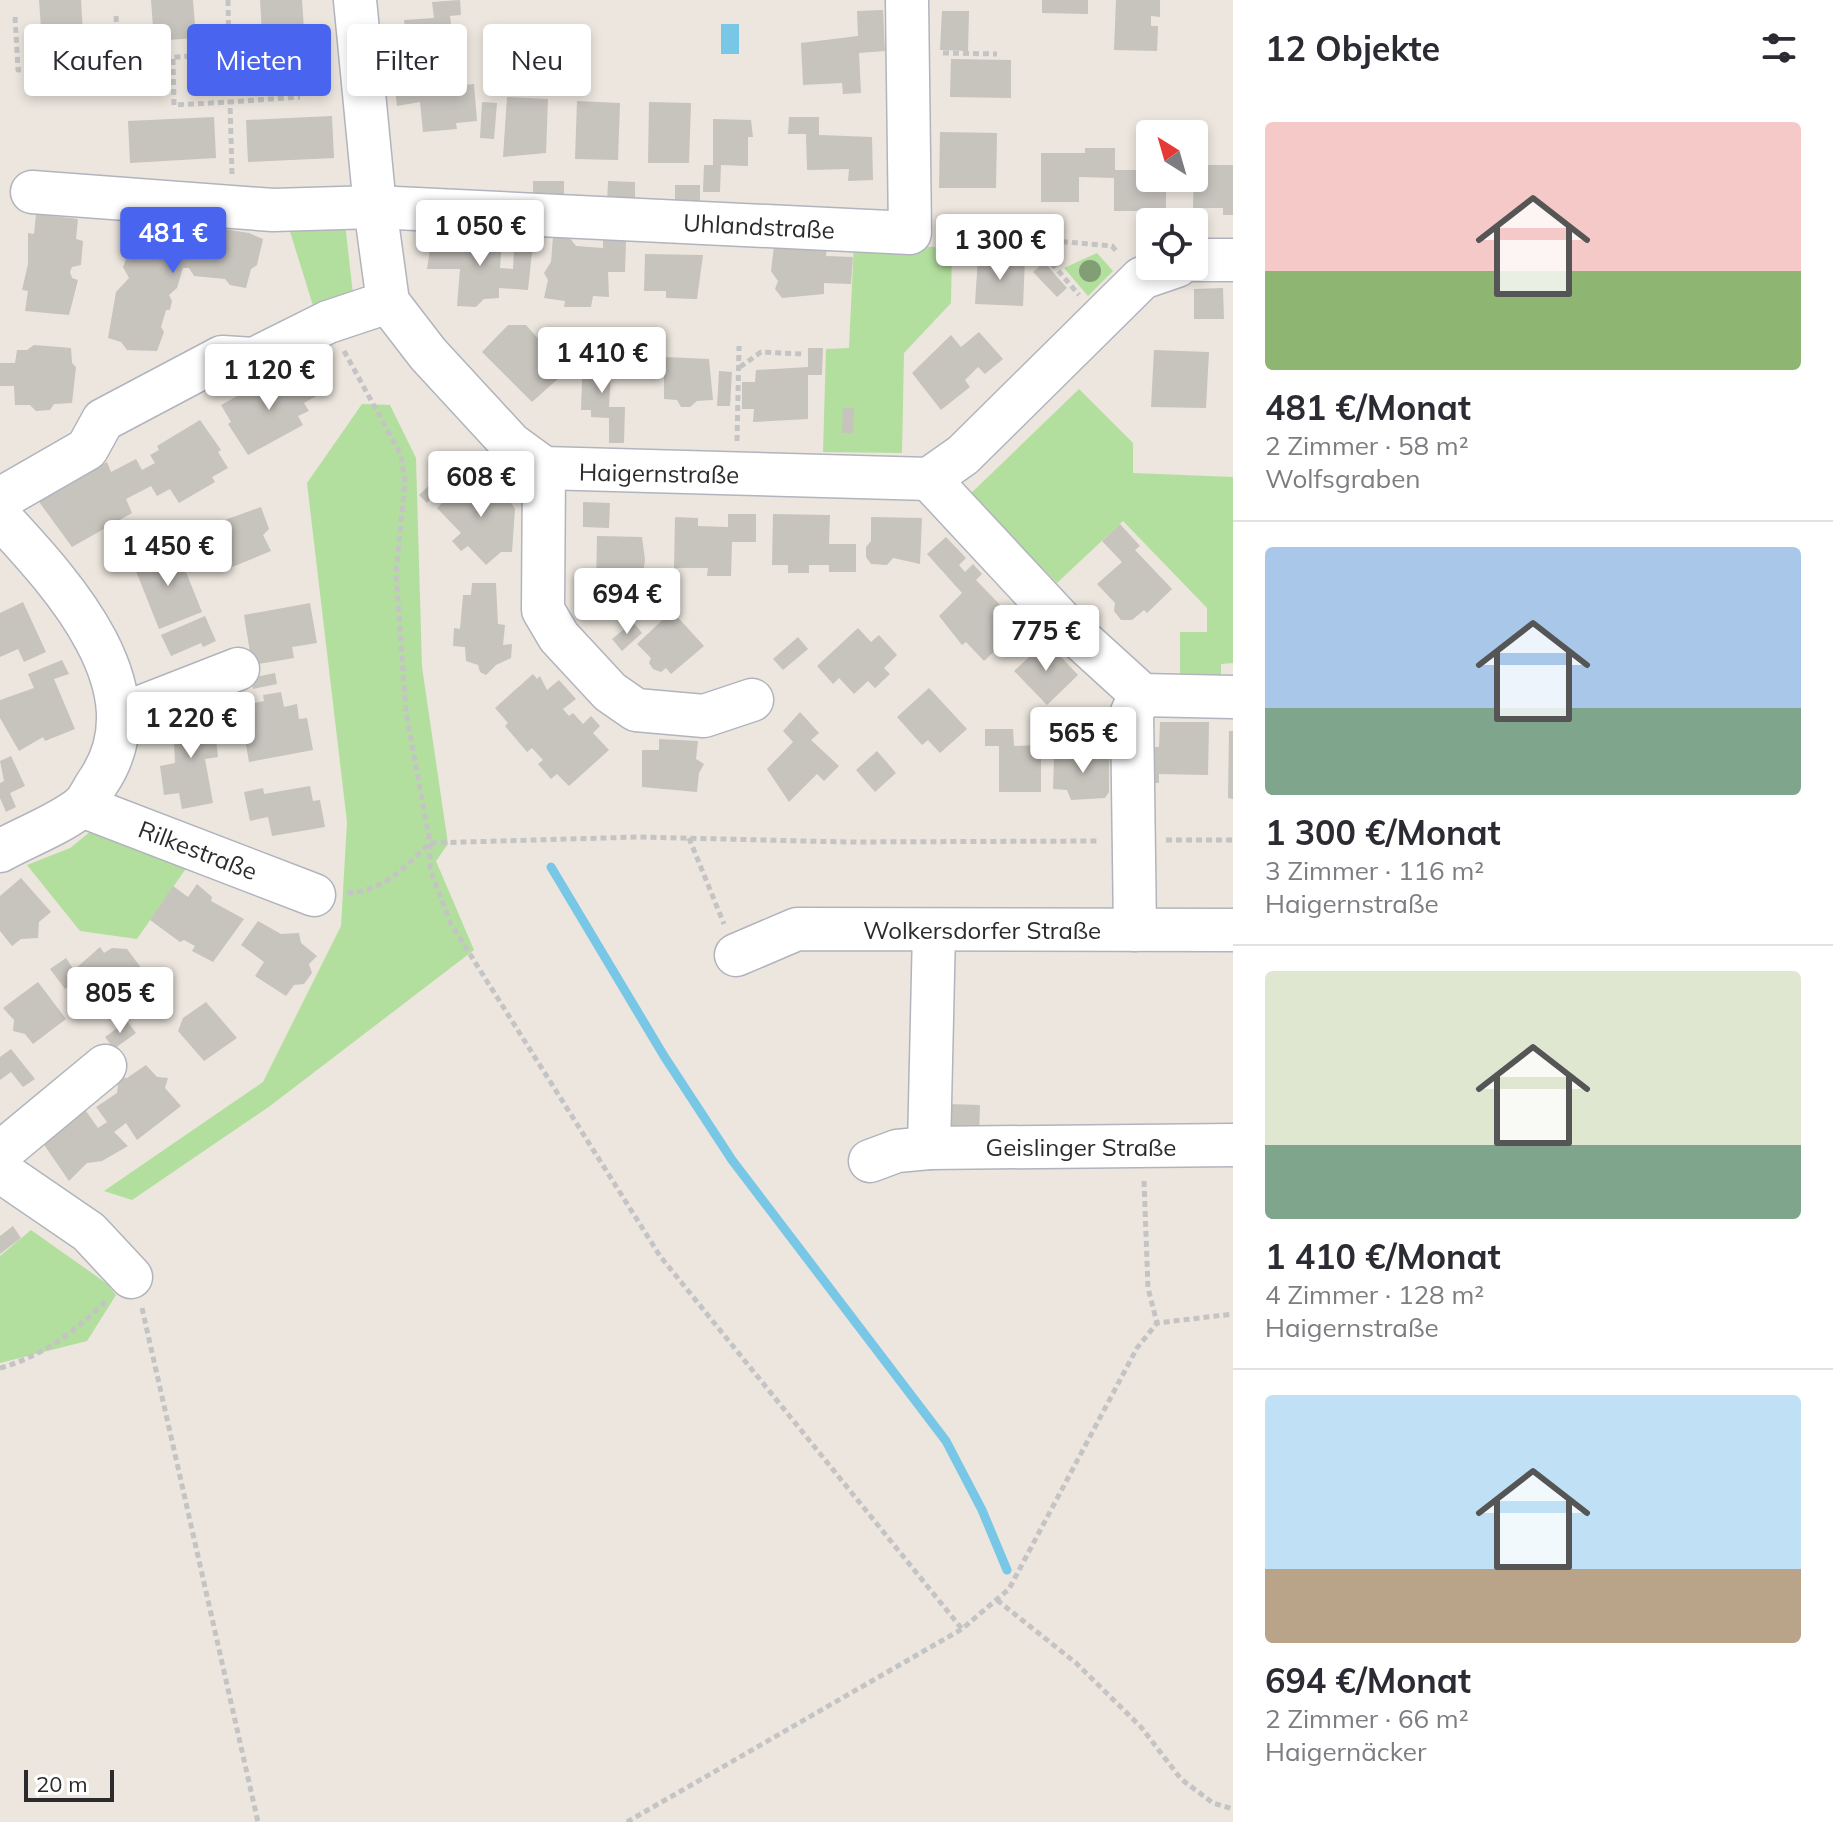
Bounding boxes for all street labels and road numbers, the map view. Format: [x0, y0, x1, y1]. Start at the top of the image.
street label: Uhlandstraße [683, 207, 835, 245]
street label: Haigernstraße [579, 457, 739, 489]
street label: Rilkestraße [134, 814, 262, 886]
street label: Wolkersdorfer Straße [863, 915, 1101, 945]
street label: Geislinger Straße [986, 1132, 1176, 1162]

